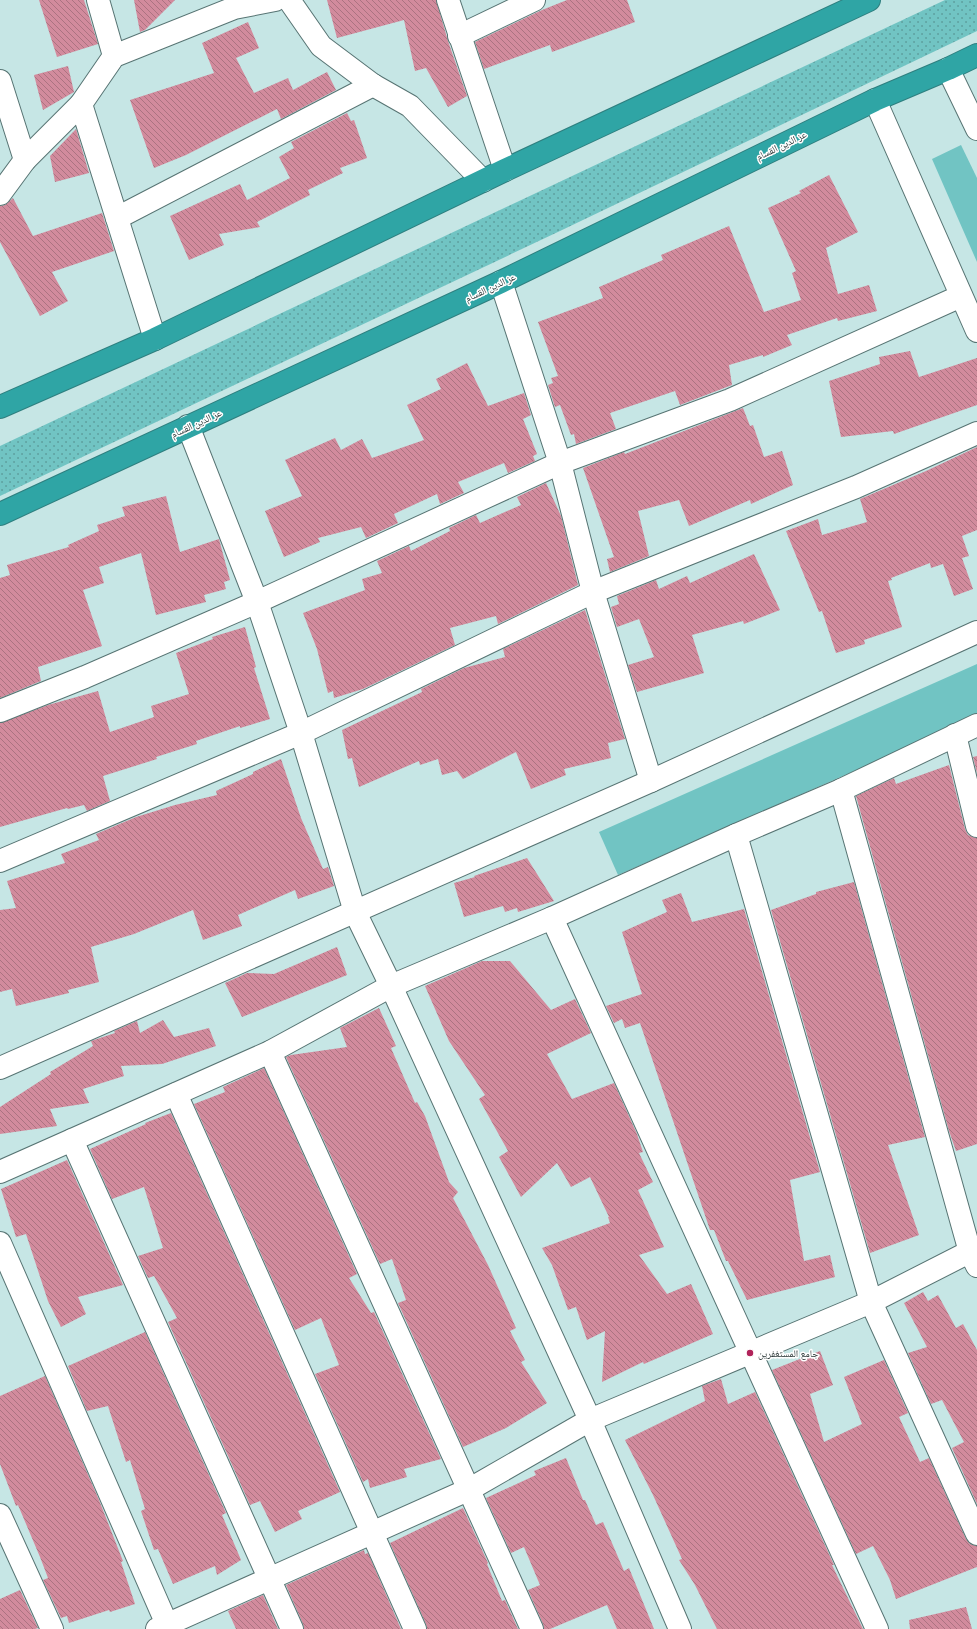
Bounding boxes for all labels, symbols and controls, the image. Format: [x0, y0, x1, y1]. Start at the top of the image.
street label: عز الدين القسام [754, 129, 809, 164]
street label: عز الدين القسام [463, 271, 518, 306]
street label: عز الدين القسام [169, 407, 224, 442]
marker: جامع المستغفرين [745, 1348, 755, 1358]
place label: جامع المستغفرين [758, 1348, 819, 1360]

